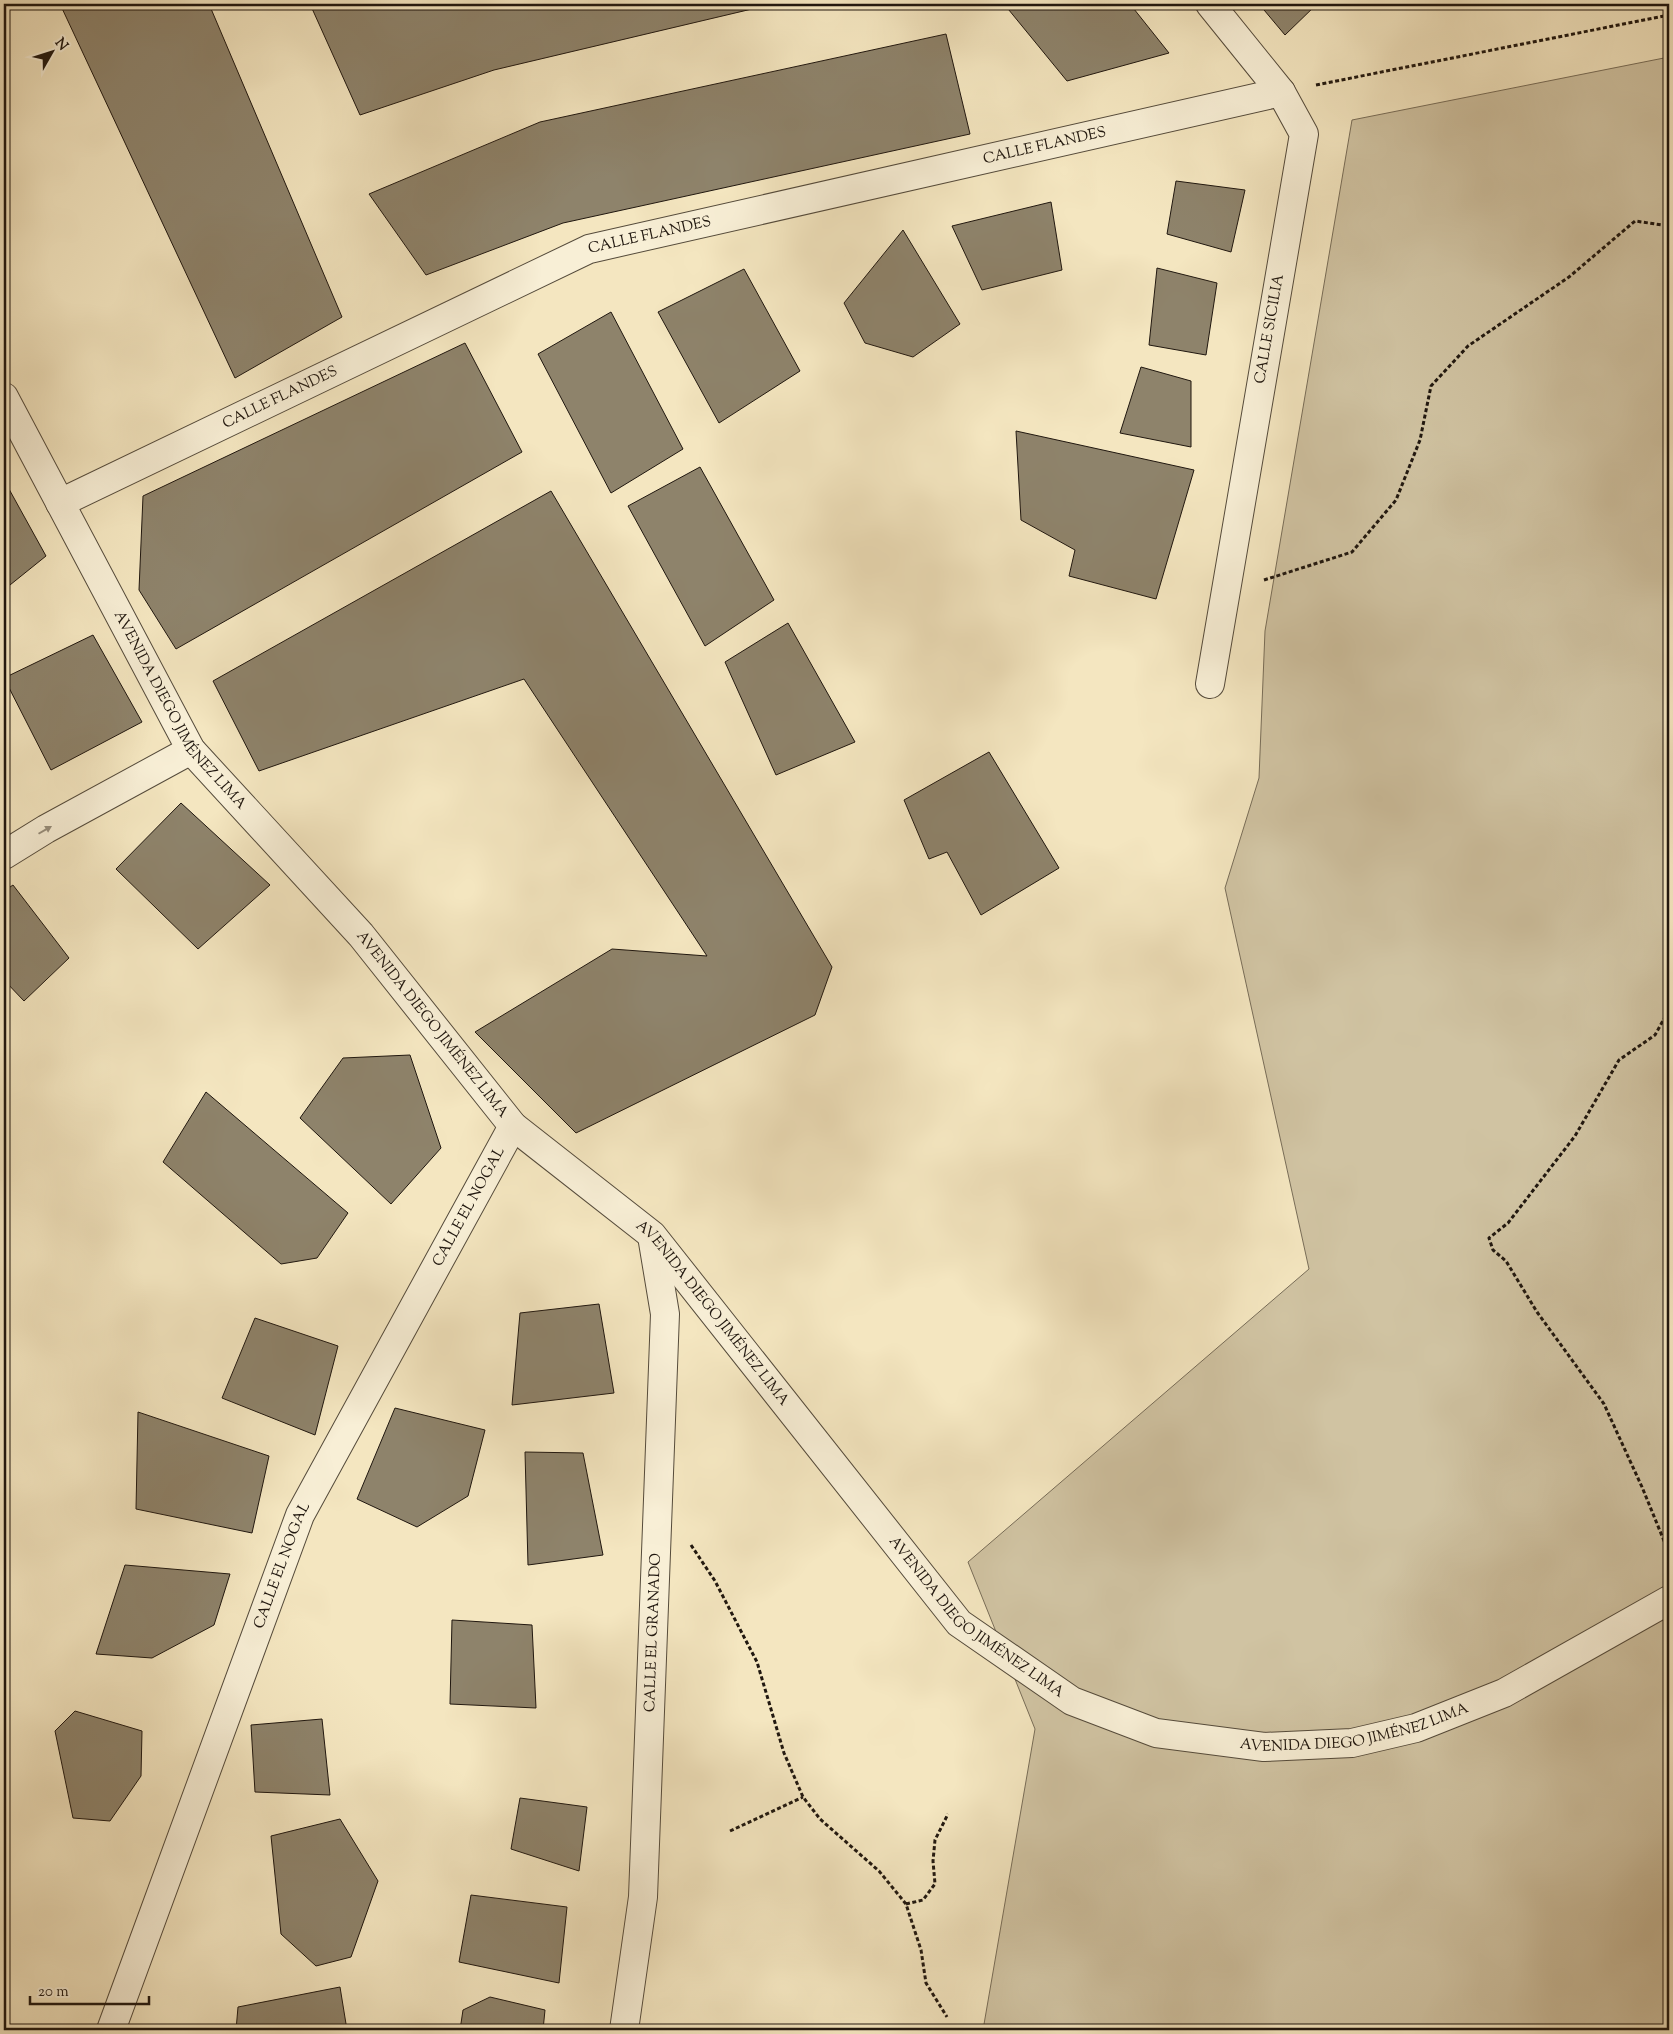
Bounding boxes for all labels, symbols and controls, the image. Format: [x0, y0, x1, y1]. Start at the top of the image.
north arrow [28, 28, 78, 78]
text: N [49, 34, 72, 56]
street label: CALLE FLANDES [981, 122, 1108, 170]
street label: CALLE FLANDES [586, 211, 713, 259]
street label: CALLE SICILIA [1250, 273, 1290, 385]
street label: CALLE FLANDES [219, 361, 341, 434]
street label: AVENIDA DIEGO JIMÉNEZ LIMA [109, 607, 251, 814]
one-way arrow [39, 825, 52, 834]
street label: AVENIDA DIEGO JIMÉNEZ LIMA [351, 926, 513, 1122]
street label: CALLE EL NOGAL [427, 1143, 510, 1270]
street label: AVENIDA DIEGO JIMÉNEZ LIMA [631, 1215, 794, 1410]
street label: CALLE EL NOGAL [249, 1498, 316, 1632]
street label: AVENIDA DIEGO JIMÉNEZ LIMA [884, 1532, 1068, 1703]
street label: CALLE EL GRANADO [639, 1552, 666, 1712]
street label: AVENIDA DIEGO JIMÉNEZ LIMA [1239, 1698, 1472, 1758]
scale bar [30, 1974, 149, 2006]
text: 20 m [38, 1982, 69, 2003]

